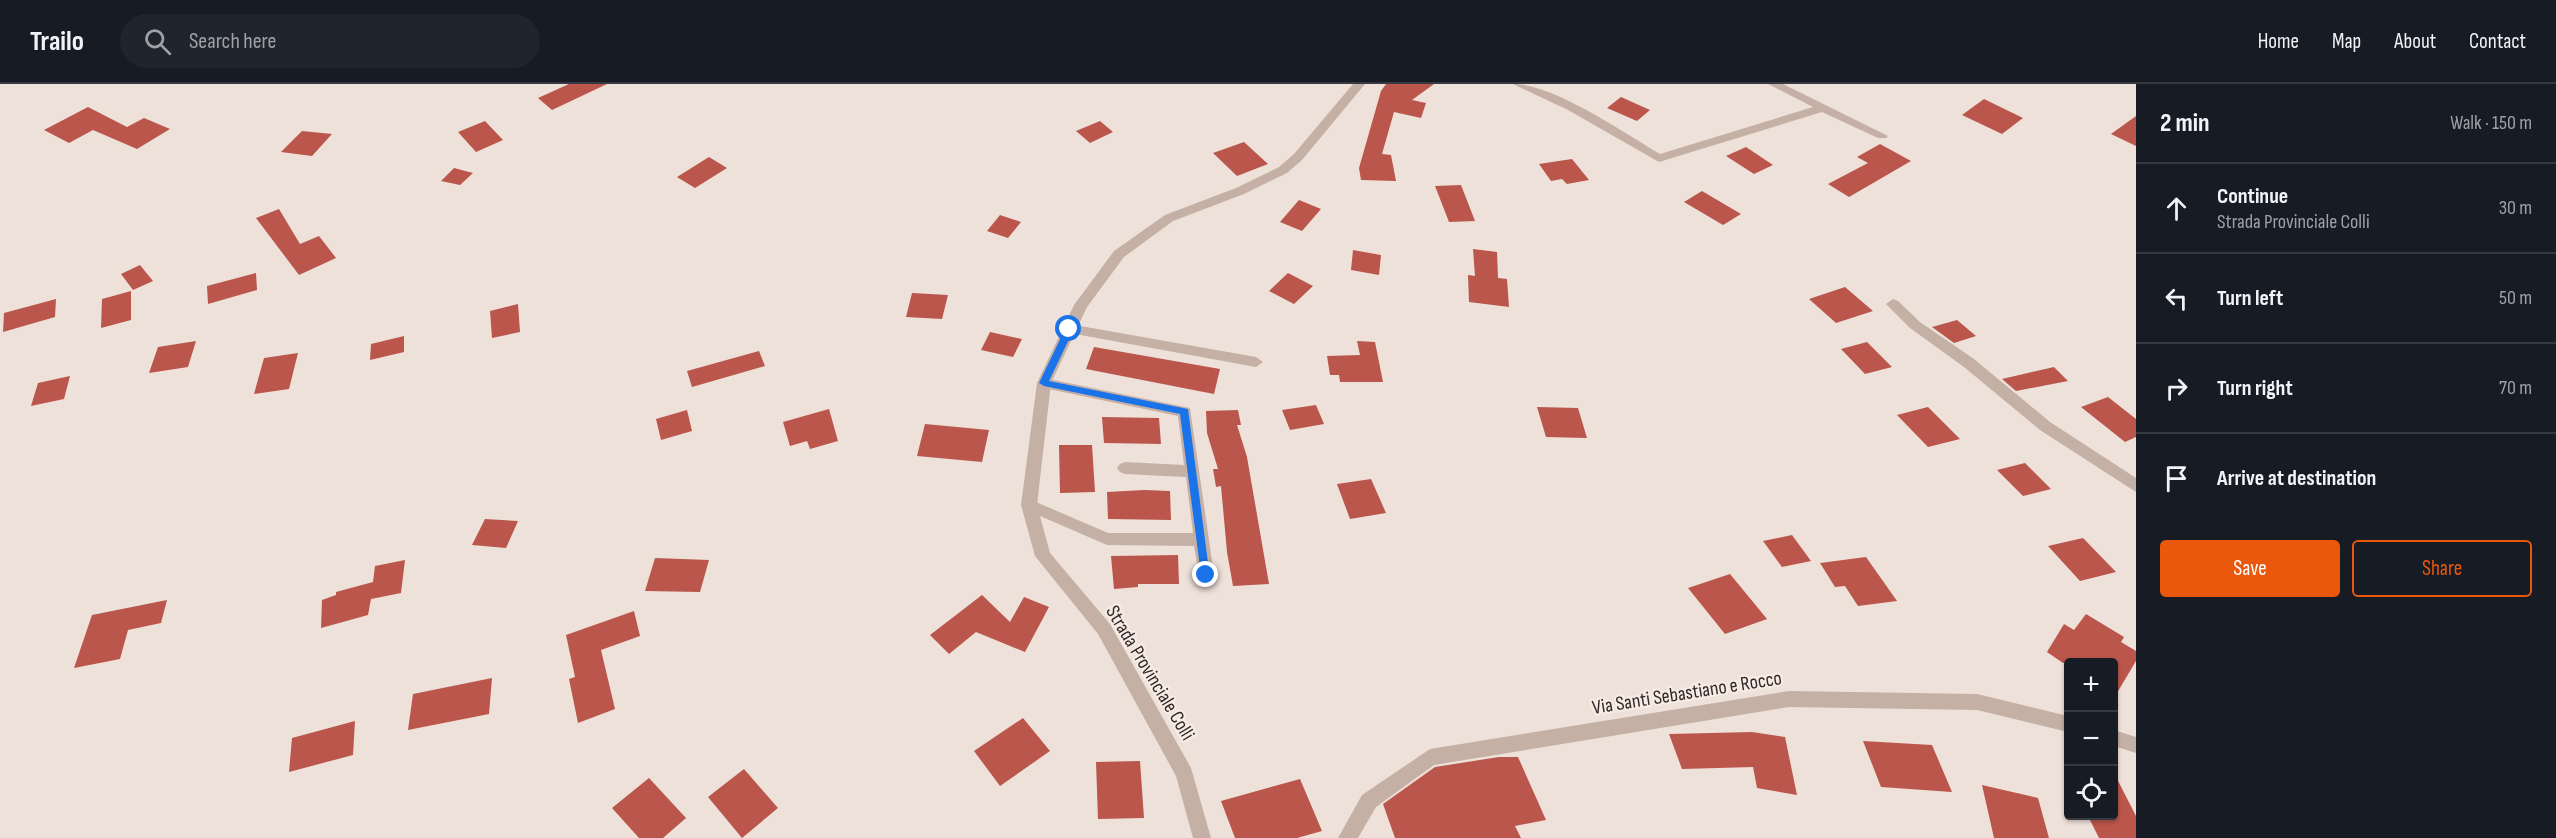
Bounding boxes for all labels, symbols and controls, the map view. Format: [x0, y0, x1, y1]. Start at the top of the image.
search box [120, 14, 540, 68]
text: Trailo [30, 25, 84, 58]
icon: search [141, 25, 174, 58]
text: Search here [189, 28, 276, 55]
text: Home [2258, 29, 2299, 54]
text: Map [2332, 29, 2361, 54]
text: About [2394, 29, 2436, 54]
text: Contact [2469, 29, 2526, 54]
text: 2 min [2160, 108, 2210, 139]
text: Walk · 150 m [2450, 111, 2532, 135]
text: Continue [2217, 183, 2288, 210]
icon: ahead [2160, 192, 2193, 225]
text: 30 m [2499, 196, 2532, 220]
text: Strada Provinciale Colli [2217, 210, 2370, 234]
icon: left [2160, 282, 2193, 315]
text: Turn left [2217, 285, 2283, 312]
text: 50 m [2499, 286, 2532, 310]
route start [1055, 315, 1081, 341]
icon: right [2160, 372, 2193, 405]
text: Turn right [2217, 375, 2293, 402]
text: 70 m [2499, 376, 2532, 400]
icon: arrive [2160, 462, 2193, 495]
text: Arrive at destination [2217, 465, 2376, 492]
button: Save [2160, 540, 2340, 597]
button: Share [2352, 540, 2532, 597]
route end [1192, 561, 1218, 587]
street label: Strada Provinciale Colli [1100, 601, 1200, 745]
map controls [2064, 658, 2118, 820]
button: + [2064, 658, 2118, 712]
street label: Via Santi Sebastiano e Rocco [1591, 666, 1783, 720]
button: − [2064, 712, 2118, 766]
button: locate [2064, 766, 2118, 820]

